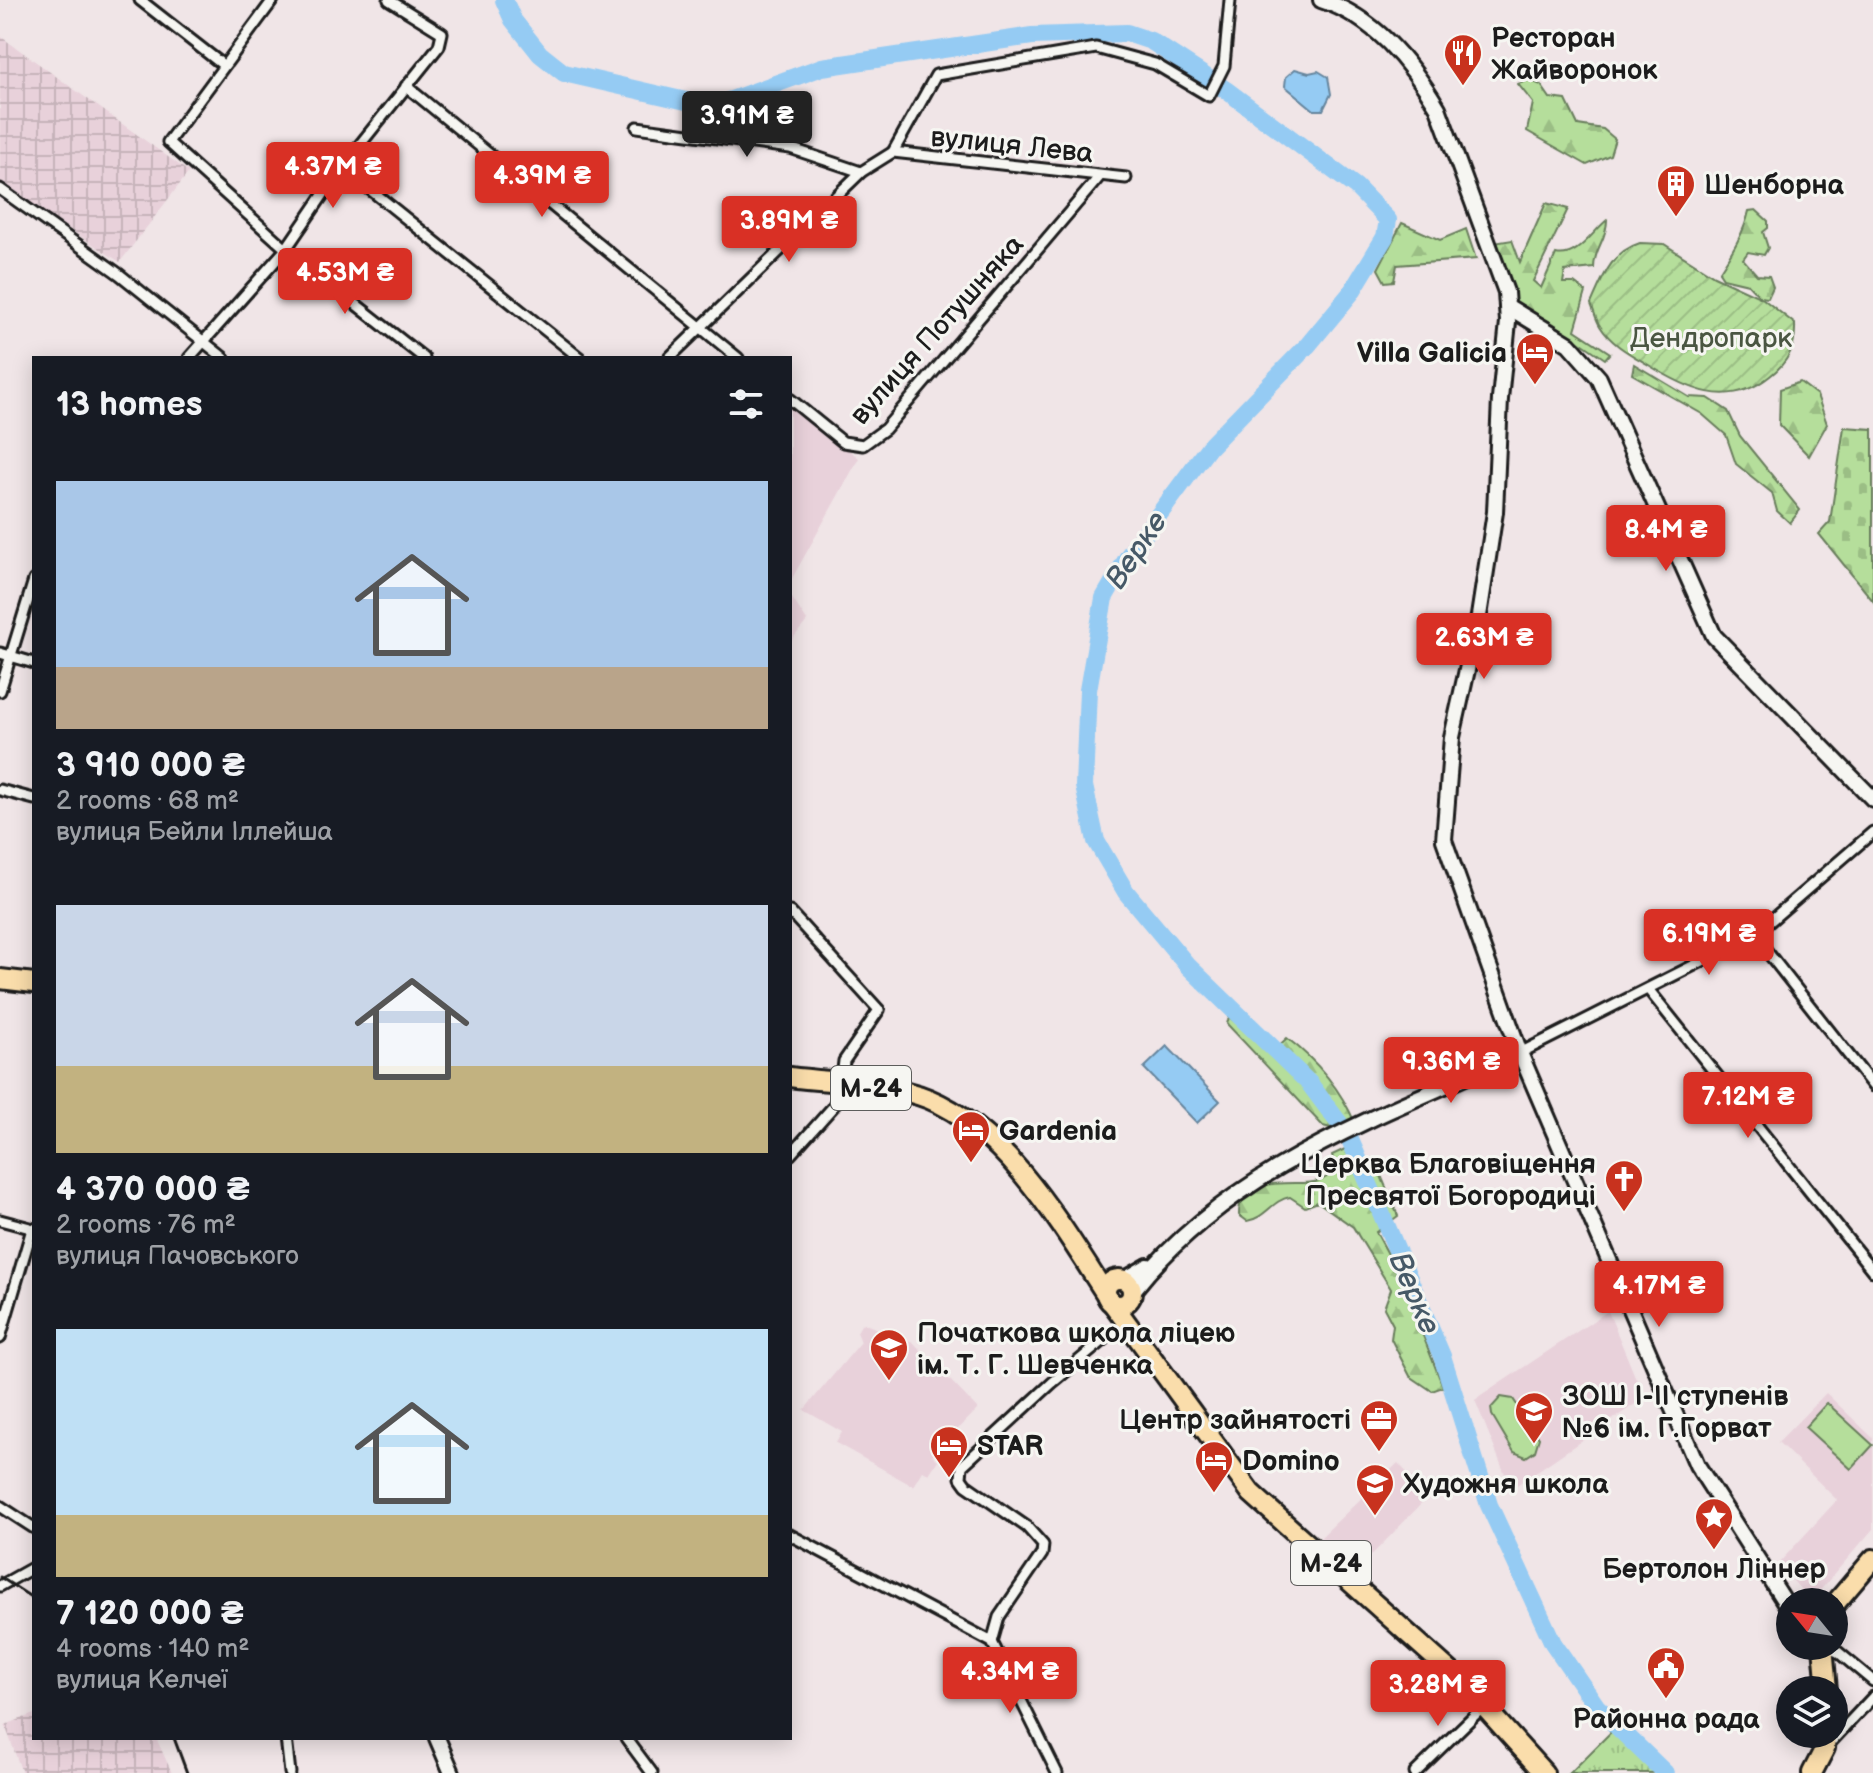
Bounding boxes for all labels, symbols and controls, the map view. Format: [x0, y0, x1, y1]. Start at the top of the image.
place label: Ресторан Жайворонок [1491, 22, 1658, 87]
restaurant icon: Ресторан Жайворонок [1442, 32, 1484, 87]
pin: 3.91M ₴ [673, 91, 821, 159]
text: 3.91M ₴ [700, 101, 794, 132]
street label: вулиця Лева [929, 121, 1095, 170]
pin: 4.37M ₴ [259, 142, 407, 210]
pin: 4.39M ₴ [468, 151, 616, 219]
text: 4.37M ₴ [284, 152, 382, 183]
text: 4.39M ₴ [493, 161, 591, 192]
building icon: Шенборна [1655, 163, 1697, 218]
place label: Шенборна [1704, 169, 1845, 202]
pin: 3.89M ₴ [715, 196, 863, 264]
text: 3.89M ₴ [740, 206, 838, 237]
street label: вулиця Потушняка [843, 228, 1031, 432]
pin: 4.53M ₴ [271, 248, 419, 316]
text: 4.53M ₴ [296, 258, 394, 289]
park label: Дендропарк [1630, 322, 1792, 355]
hotel icon: Villa Galicia [1514, 331, 1556, 386]
place label: Villa Galicia [1357, 337, 1507, 370]
icon: filters [724, 382, 768, 426]
text: 13 homes [56, 384, 203, 425]
water label: Верке [1098, 505, 1176, 596]
pin: 8.4M ₴ [1601, 505, 1731, 573]
text: 8.4M ₴ [1624, 515, 1708, 546]
icon: home [340, 533, 484, 677]
pin: 2.63M ₴ [1410, 613, 1558, 681]
text: 2.63M ₴ [1434, 623, 1534, 654]
text: 3 910 000 ₴ [56, 745, 245, 786]
text: 2 rooms · 68 m² [56, 786, 239, 817]
text: вулиця Бейли Іллейша [56, 817, 333, 848]
pin: 6.19M ₴ [1635, 909, 1783, 977]
text: 6.19M ₴ [1662, 919, 1756, 950]
icon: home [340, 957, 484, 1101]
pin: 9.36M ₴ [1377, 1037, 1525, 1105]
text: 9.36M ₴ [1402, 1047, 1500, 1078]
road number: М-24 [831, 1066, 911, 1110]
pin: 7.12M ₴ [1674, 1072, 1822, 1140]
text: 7.12M ₴ [1701, 1082, 1795, 1113]
hotel icon: Gardenia [950, 1109, 992, 1164]
place label: Gardenia [999, 1115, 1117, 1148]
place label: Церква Благовіщення Пресвятої Богородиці [1300, 1148, 1596, 1213]
church icon: Церква Благовіщення Пресвятої Богородиці [1603, 1158, 1645, 1213]
text: 4 370 000 ₴ [56, 1169, 250, 1210]
text: 2 rooms · 76 m² [56, 1210, 236, 1241]
text: вулиця Пачовського [56, 1241, 299, 1272]
water label: Верке [1381, 1247, 1447, 1340]
pin: 4.17M ₴ [1585, 1261, 1733, 1329]
text: 4.17M ₴ [1612, 1271, 1706, 1302]
place label: Початкова школа ліцею ім. Т. Г. Шевченка [917, 1317, 1235, 1382]
school or university icon: Початкова школа ліцею ім. Т. Г. Шевченка [868, 1327, 910, 1382]
place label: ЗОШ І-ІІ ступенів №6 ім. Г.Горват [1562, 1380, 1788, 1445]
icon: home [340, 1381, 484, 1525]
school or university icon: ЗОШ І-ІІ ступенів №6 ім. Г.Горват [1513, 1390, 1555, 1445]
office icon: Центр зайнятості [1358, 1398, 1400, 1453]
place label: Центр зайнятості [1119, 1404, 1351, 1437]
hotel icon: STAR [928, 1424, 970, 1479]
place label: STAR [977, 1430, 1043, 1463]
hotel icon: Domino [1193, 1439, 1235, 1494]
place label: Domino [1242, 1445, 1340, 1478]
school or university icon: Художня школа [1354, 1462, 1396, 1517]
place label: Художня школа [1402, 1468, 1609, 1501]
place icon: Бертолон Ліннер [1693, 1496, 1735, 1551]
road number: М-24 [1291, 1541, 1371, 1585]
place label: Бертолон Ліннер [1602, 1553, 1826, 1586]
north arrow [1776, 1588, 1848, 1660]
map controls [1776, 1588, 1848, 1748]
text: 7 120 000 ₴ [56, 1593, 244, 1634]
text: 4 rooms · 140 m² [56, 1634, 250, 1665]
public building icon: Районна рада [1645, 1645, 1687, 1700]
pin: 4.34M ₴ [936, 1647, 1084, 1715]
text: 4.34M ₴ [961, 1657, 1059, 1688]
pin: 3.28M ₴ [1364, 1660, 1512, 1728]
text: вулиця Келчеї [56, 1665, 228, 1696]
text: 3.28M ₴ [1389, 1670, 1487, 1701]
button: layers [1776, 1676, 1848, 1748]
place label: Районна рада [1572, 1703, 1760, 1736]

